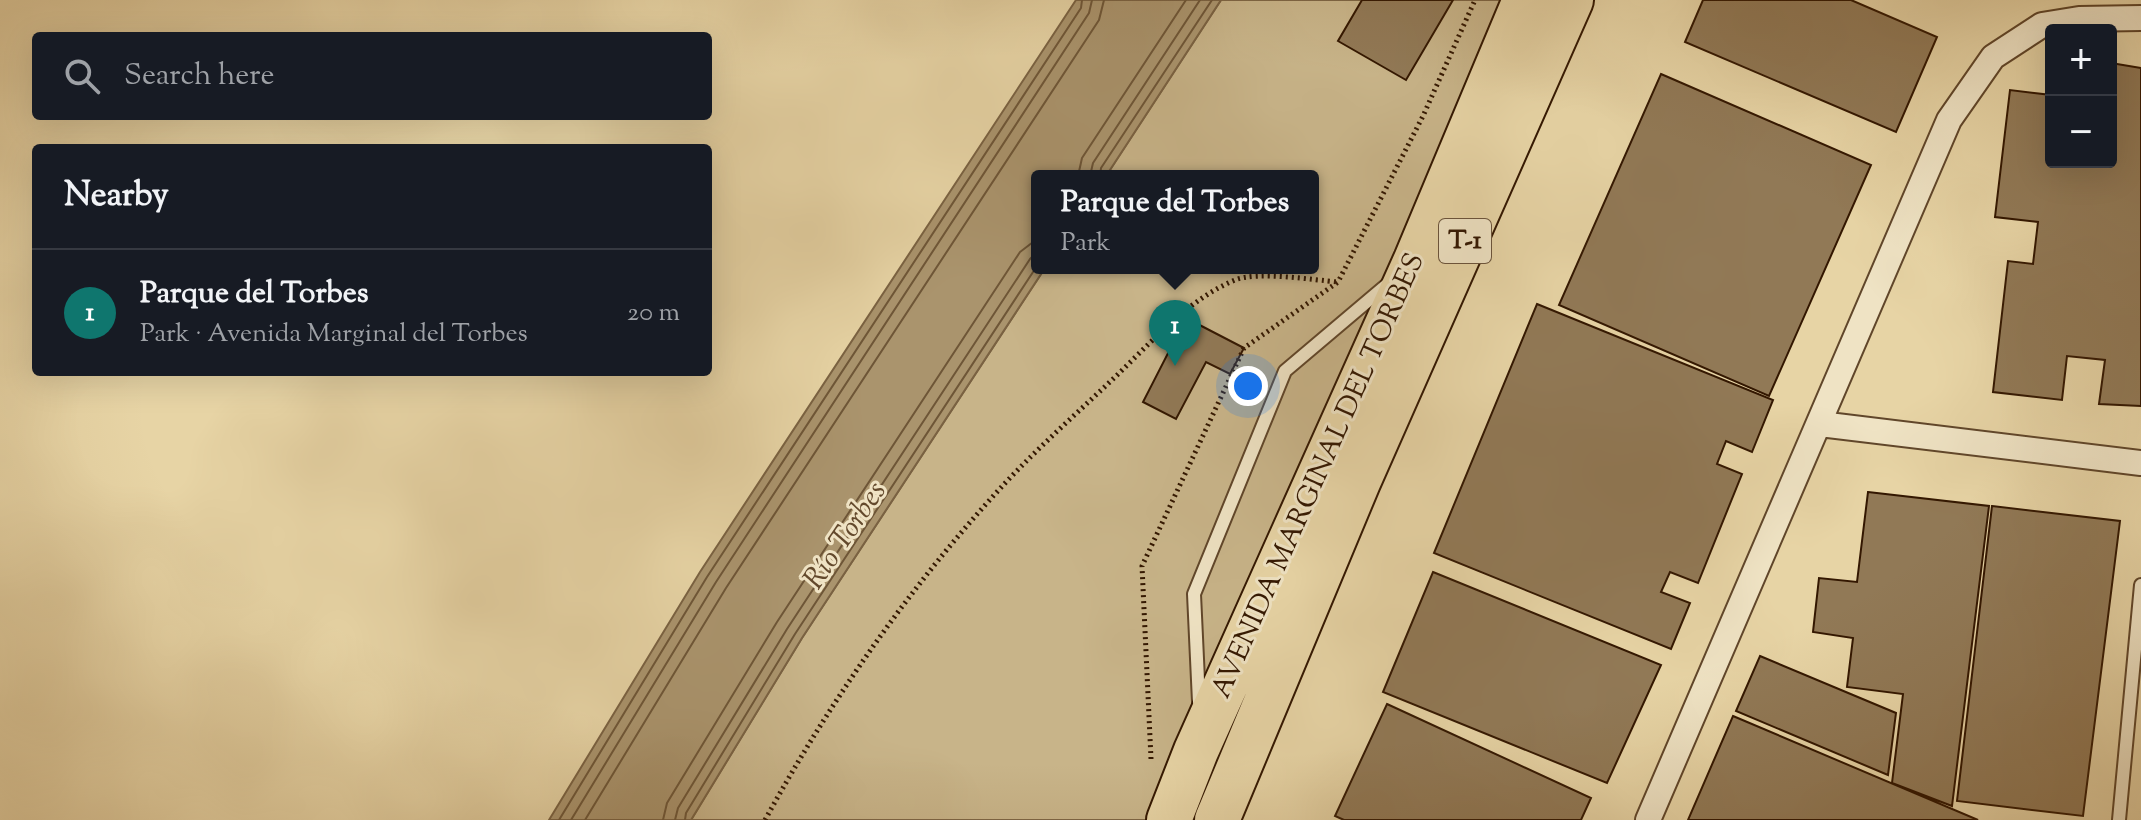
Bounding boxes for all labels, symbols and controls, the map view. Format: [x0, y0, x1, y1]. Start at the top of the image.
map controls [2045, 24, 2117, 168]
button: + [2045, 24, 2117, 96]
search box [32, 32, 712, 120]
icon: search [60, 54, 104, 98]
text: Search here [124, 55, 274, 98]
button: − [2045, 96, 2117, 168]
popup [1031, 170, 1319, 274]
text: Nearby [64, 172, 169, 221]
text: Parque del Torbes [1061, 182, 1289, 225]
road number: T-1 [1439, 219, 1491, 263]
text: Park [1061, 225, 1110, 262]
street label: AVENIDA MARGINAL DEL TORBES [1202, 247, 1436, 705]
text: Parque del Torbes [140, 273, 369, 316]
text: 1 [86, 295, 94, 332]
text: 20 m [627, 295, 680, 332]
pin: 1 [1149, 300, 1201, 366]
text: Park · Avenida Marginal del Torbes [140, 316, 528, 353]
your location [1228, 366, 1268, 406]
water label: Río Torbes [794, 473, 898, 599]

